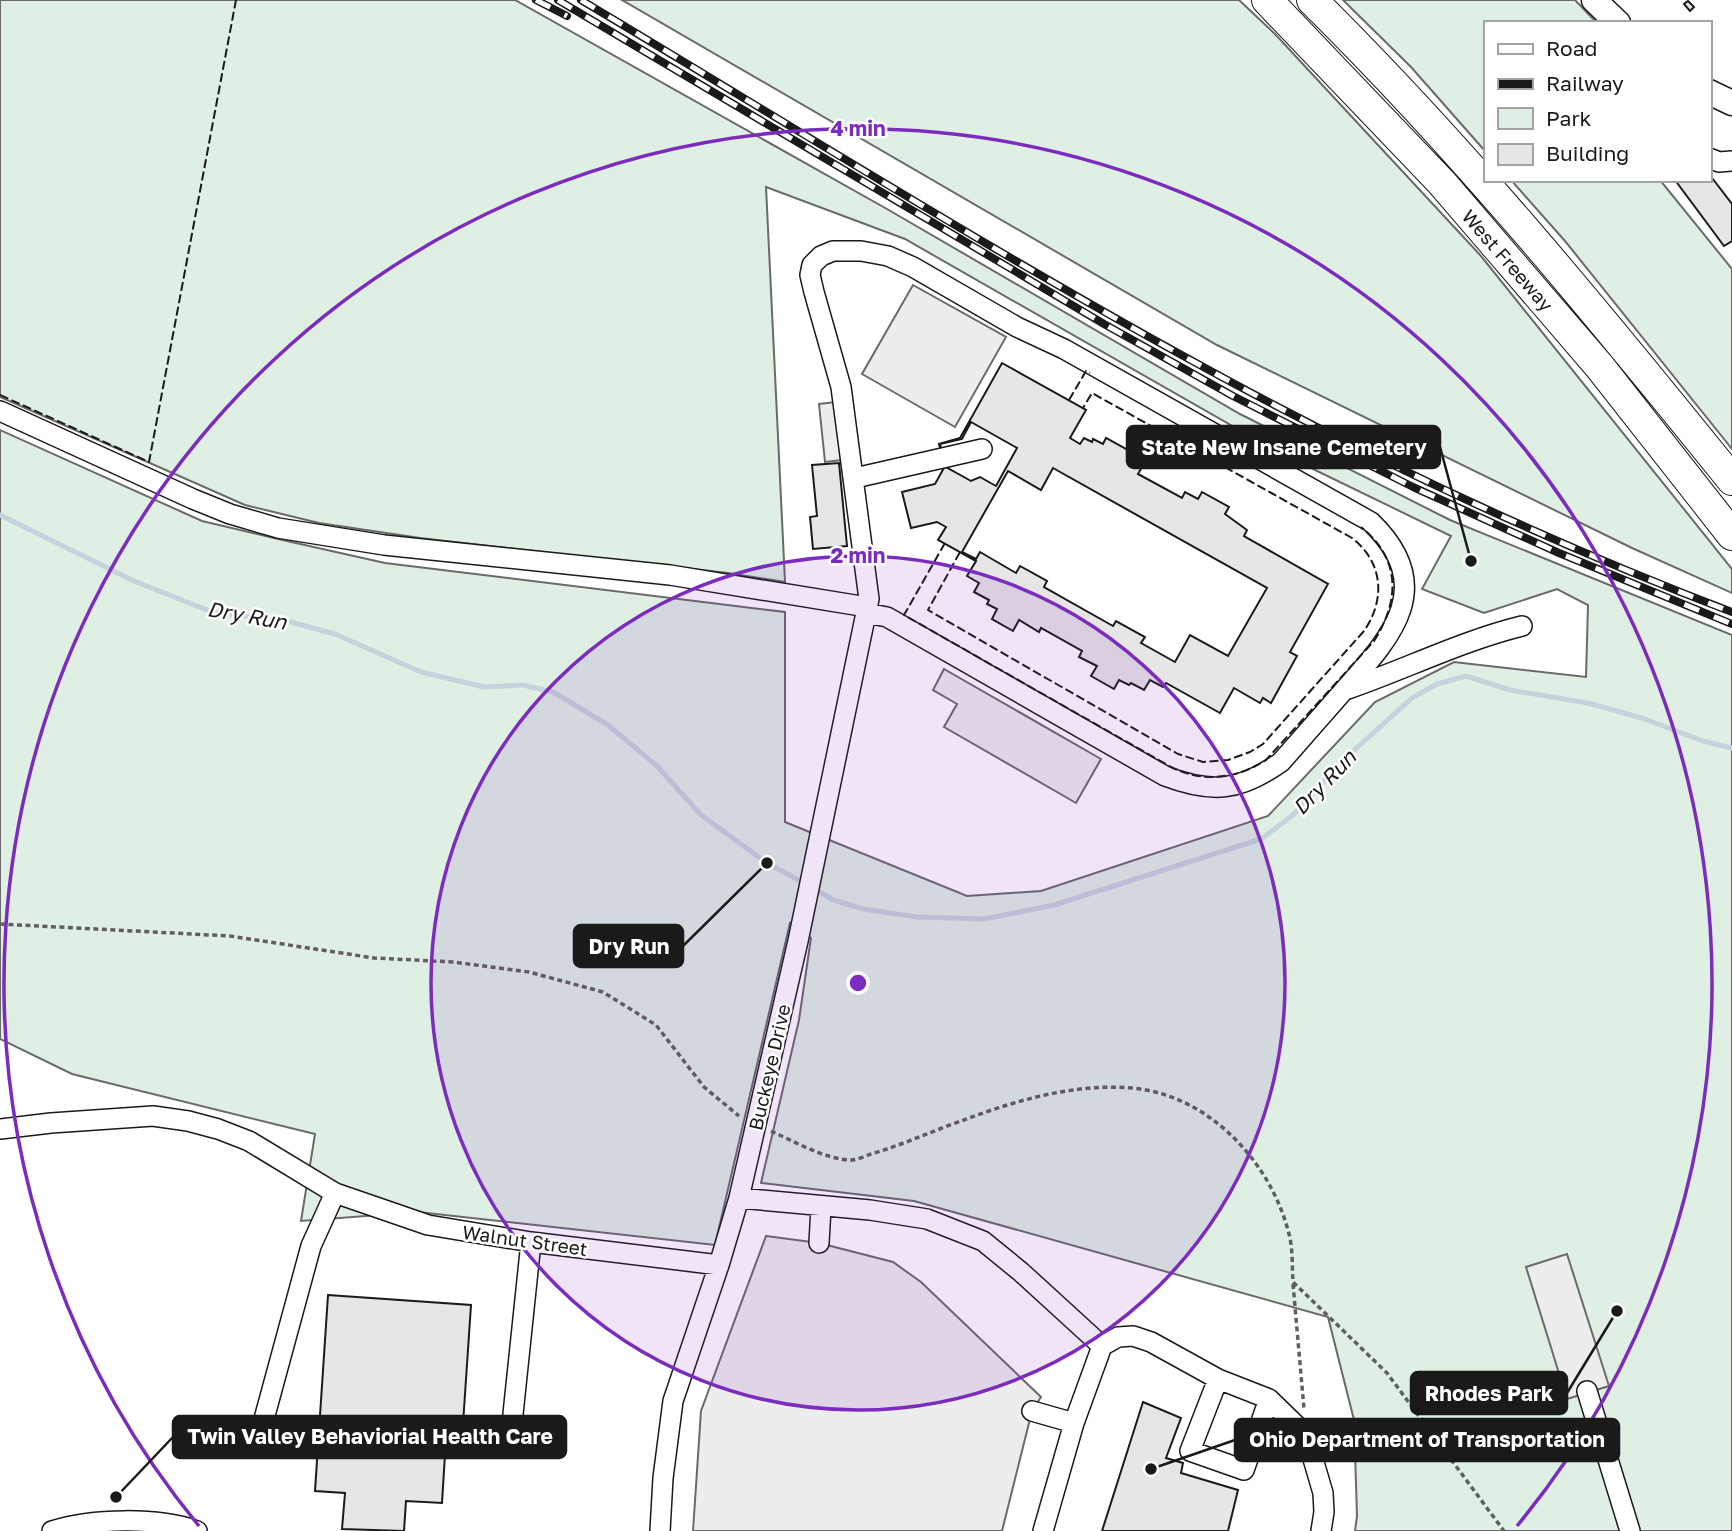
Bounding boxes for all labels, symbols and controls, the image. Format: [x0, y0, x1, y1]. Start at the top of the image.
legend [1484, 21, 1711, 182]
text: Road [1546, 35, 1597, 61]
text: Railway [1546, 70, 1624, 96]
text: Park [1546, 105, 1592, 131]
text: 4 min [830, 115, 886, 141]
text: Building [1546, 140, 1629, 166]
street label: West Freeway [1458, 204, 1559, 316]
callout: State New Insane Cemetery [1127, 426, 1440, 468]
text: State New Insane Cemetery [1141, 434, 1427, 460]
text: 2 min [831, 542, 885, 568]
water label: Dry Run [205, 595, 290, 635]
water label: Dry Run [1287, 743, 1362, 820]
callout: Dry Run [574, 925, 683, 967]
text: Dry Run [588, 933, 670, 959]
centre of rings [846, 971, 870, 995]
street label: Buckeye Drive [743, 1002, 795, 1132]
street label: Walnut Street [461, 1220, 589, 1260]
callout: Rhodes Park [1411, 1372, 1567, 1414]
text: Rhodes Park [1425, 1380, 1553, 1406]
callout: Twin Valley Behaviorial Health Care [173, 1416, 566, 1458]
callout: Ohio Department of Transportation [1235, 1419, 1619, 1461]
text: Twin Valley Behaviorial Health Care [187, 1423, 553, 1449]
text: Ohio Department of Transportation [1249, 1426, 1605, 1452]

